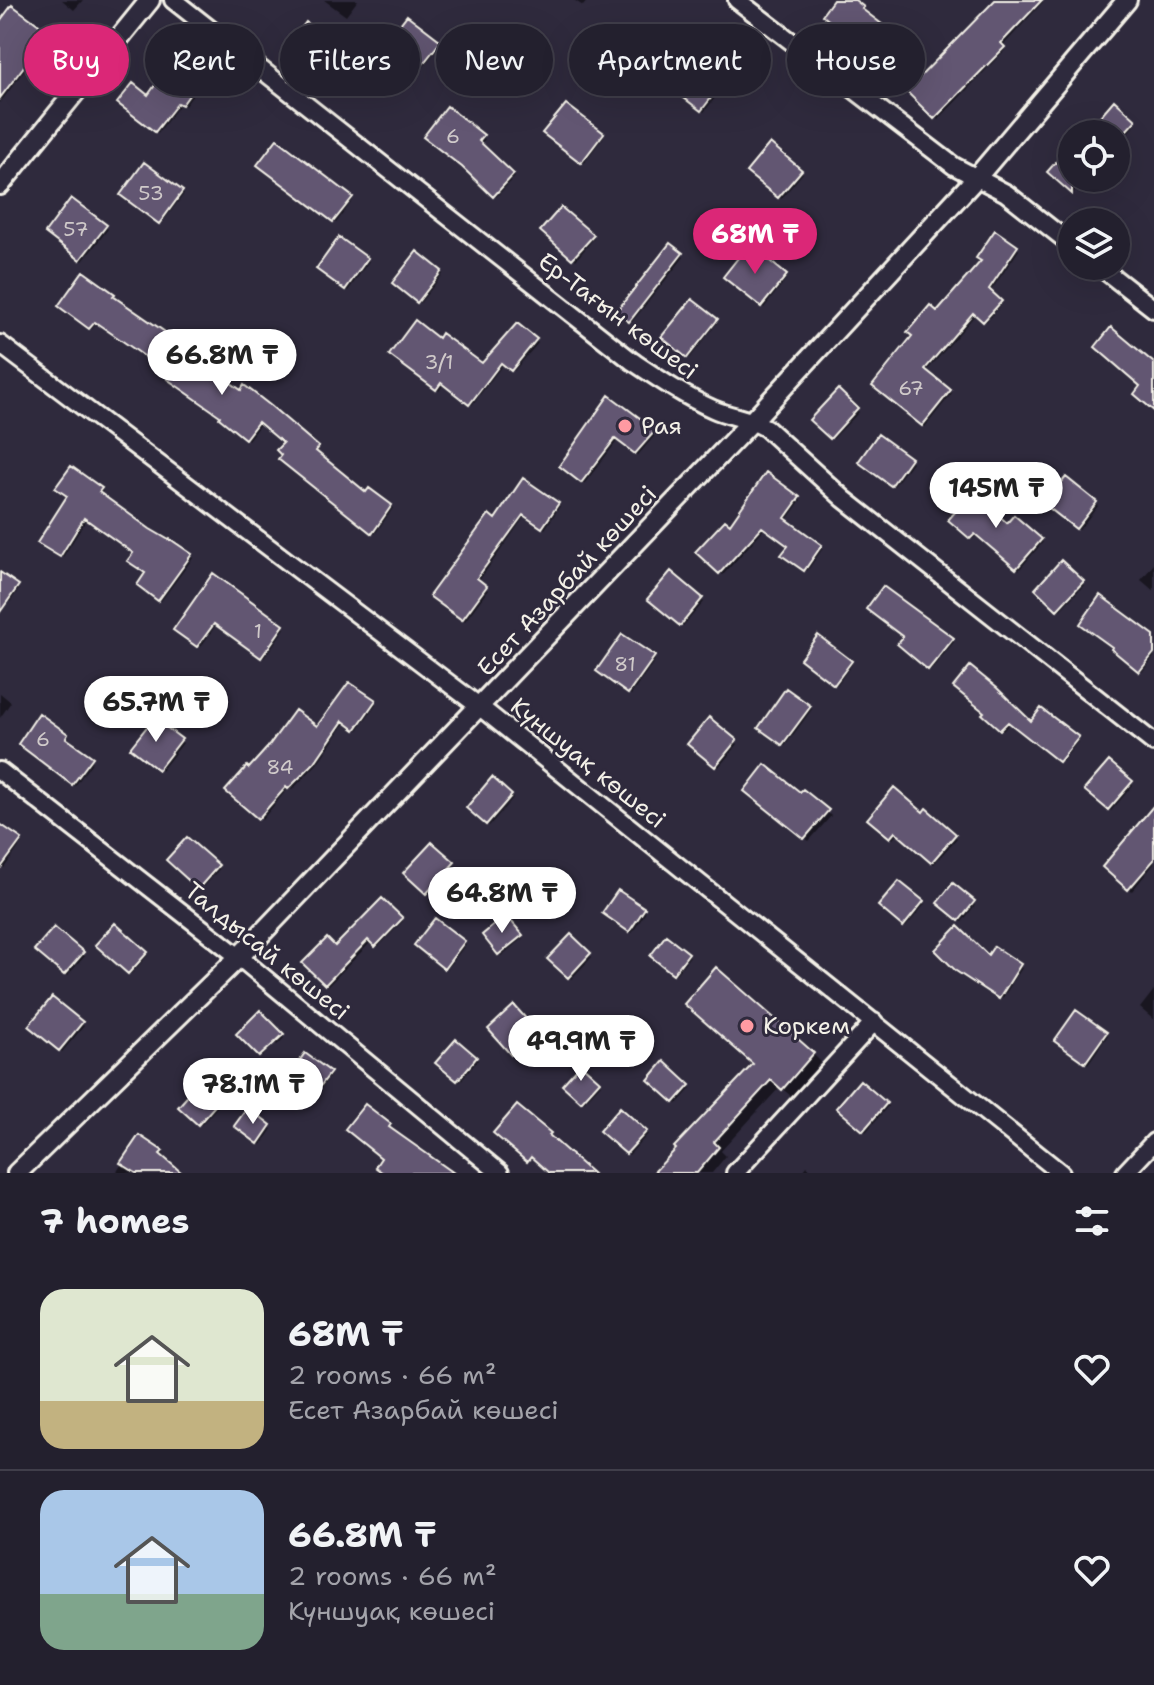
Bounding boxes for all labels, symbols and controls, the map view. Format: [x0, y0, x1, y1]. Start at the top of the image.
chip: Buy [24, 24, 129, 96]
chip: Rent [145, 24, 264, 96]
chip: Filters [280, 24, 420, 96]
chip: New [436, 24, 553, 96]
chip: Apartment [569, 24, 771, 96]
chip: House [787, 24, 925, 96]
map controls [1058, 120, 1130, 280]
button: locate [1058, 120, 1130, 192]
house number: 6 [446, 123, 460, 149]
house number: 53 [138, 180, 164, 206]
pin: 68M ₸ [699, 208, 811, 276]
button: layers [1058, 208, 1130, 280]
house number: 57 [63, 216, 89, 242]
text: 68M ₸ [711, 216, 799, 251]
street label: Ер-Тағын көшесі [532, 245, 704, 387]
pin: 66.8M ₸ [148, 329, 296, 397]
text: 66.8M ₸ [165, 337, 279, 372]
house number: 3/1 [425, 349, 454, 375]
house number: 67 [898, 375, 924, 401]
place label: Рая [641, 410, 682, 442]
marker: Рая [616, 417, 634, 435]
pin: 145M ₸ [931, 462, 1061, 530]
text: 145M ₸ [948, 470, 1044, 505]
street label: Есет Азарбай көшесі [470, 479, 664, 683]
house number: 1 [254, 618, 262, 644]
house number: 81 [614, 651, 636, 677]
pin: 65.7M ₸ [82, 676, 230, 744]
text: 65.7M ₸ [102, 684, 210, 719]
street label: Күншуақ көшесі [504, 690, 672, 836]
house number: 6 [36, 726, 50, 752]
house number: 84 [266, 754, 294, 780]
pin: 64.8M ₸ [428, 867, 576, 935]
street label: Талдысай көшесі [178, 875, 356, 1027]
text: 64.8M ₸ [446, 875, 558, 910]
place label: Коркем [763, 1010, 850, 1042]
pin: 49.9M ₸ [507, 1015, 655, 1083]
marker: Коркем [738, 1017, 756, 1035]
text: 49.9M ₸ [526, 1023, 636, 1058]
pin: 78.1M ₸ [179, 1058, 327, 1126]
text: 78.1M ₸ [201, 1066, 305, 1101]
text: 7 homes [40, 1198, 189, 1244]
icon: filters [1070, 1199, 1114, 1243]
text: 68M ₸ [288, 1311, 403, 1357]
icon: home [104, 1321, 200, 1417]
icon: heart [1070, 1347, 1114, 1391]
text: 2 rooms · 66 m² [288, 1357, 497, 1392]
text: Есет Азарбай көшесі [288, 1392, 559, 1427]
text: 66.8M ₸ [288, 1512, 436, 1558]
icon: home [104, 1522, 200, 1618]
icon: heart [1070, 1548, 1114, 1592]
text: 2 rooms · 66 m² [288, 1558, 497, 1593]
text: Күншуақ көшесі [288, 1593, 495, 1628]

